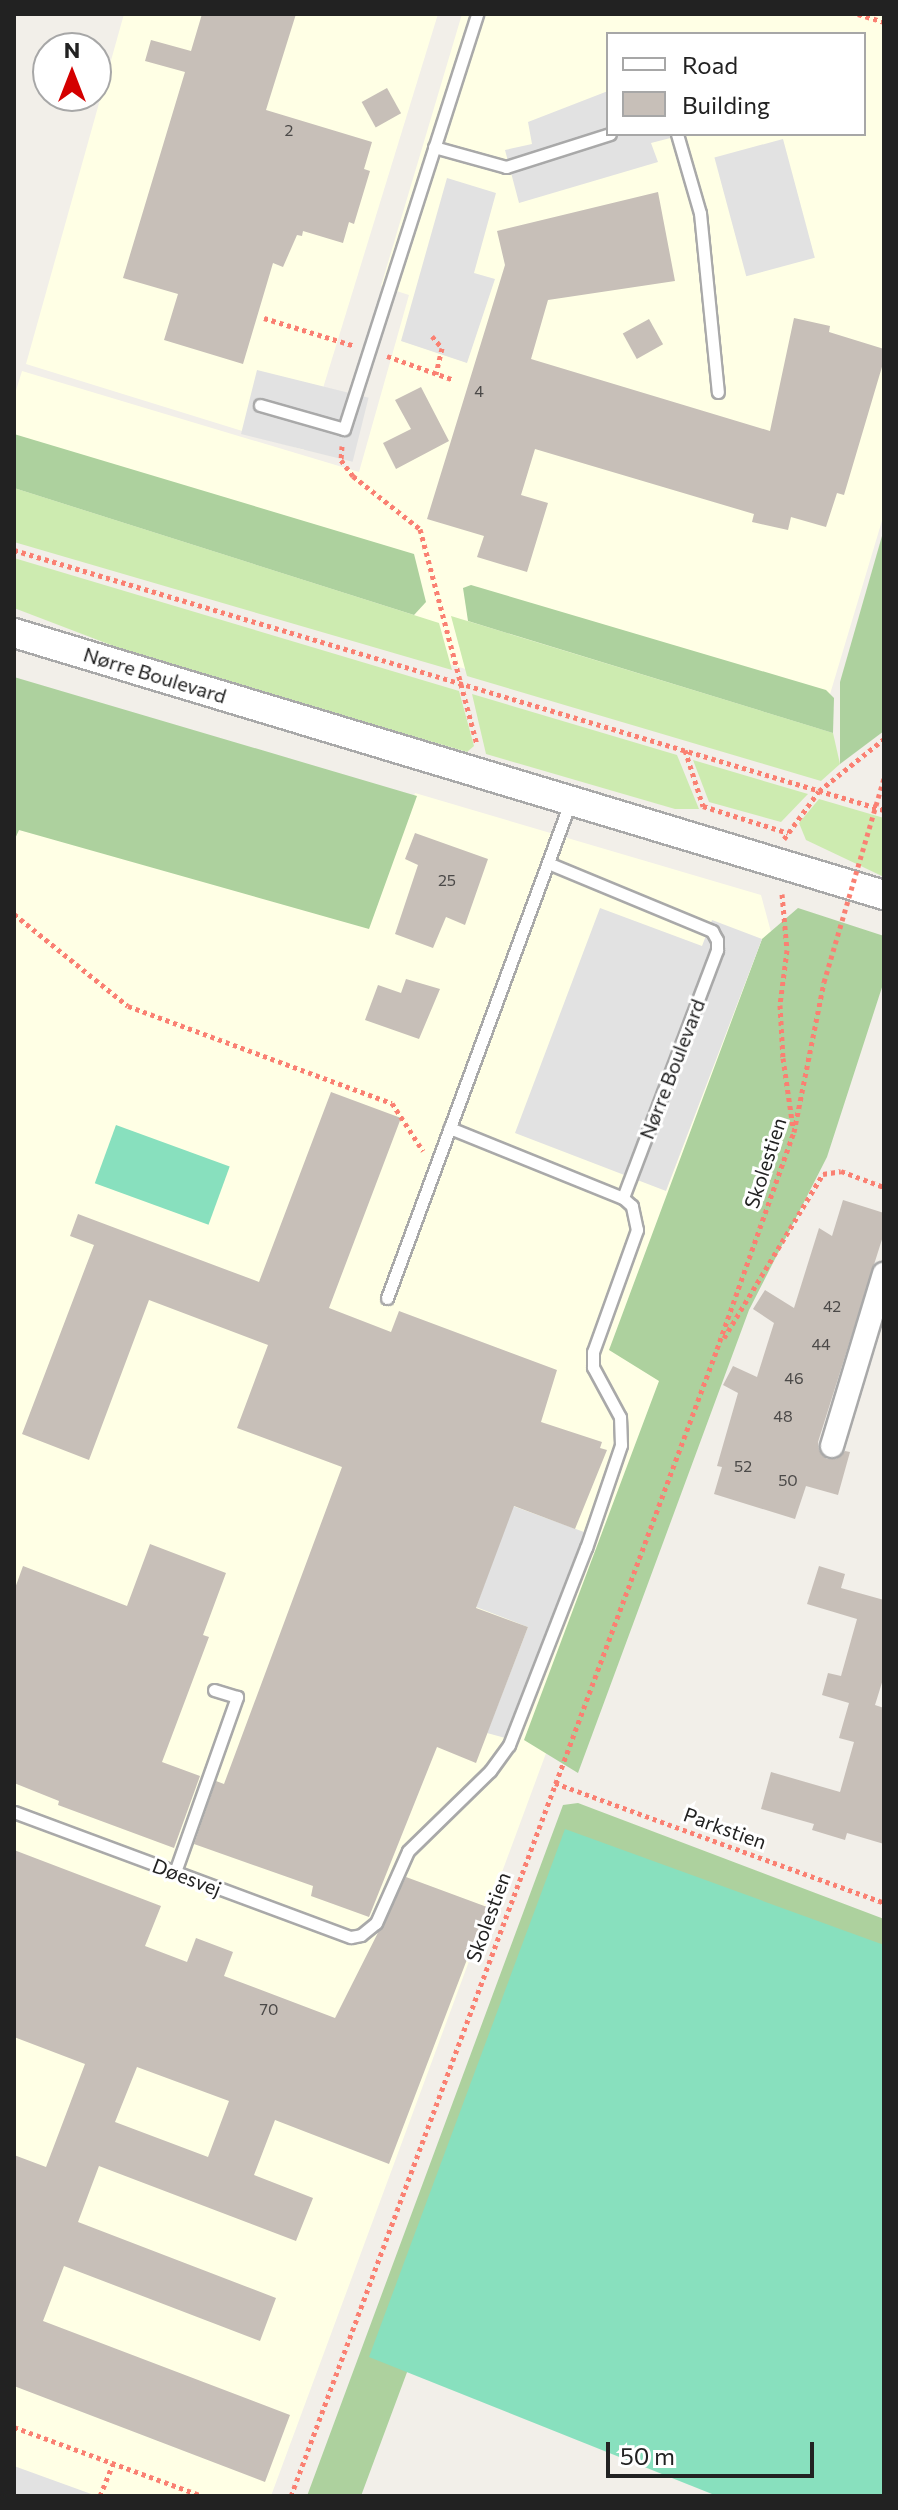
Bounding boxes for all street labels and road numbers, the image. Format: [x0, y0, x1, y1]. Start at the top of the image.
street label: Nørre Boulevard [81, 642, 229, 708]
street label: Nørre Boulevard [634, 996, 710, 1142]
street label: Skolestien [739, 1115, 791, 1211]
street label: Parkstien [680, 1802, 770, 1854]
street label: Døesvej [149, 1853, 225, 1901]
street label: Skolestien [461, 1869, 515, 1965]

